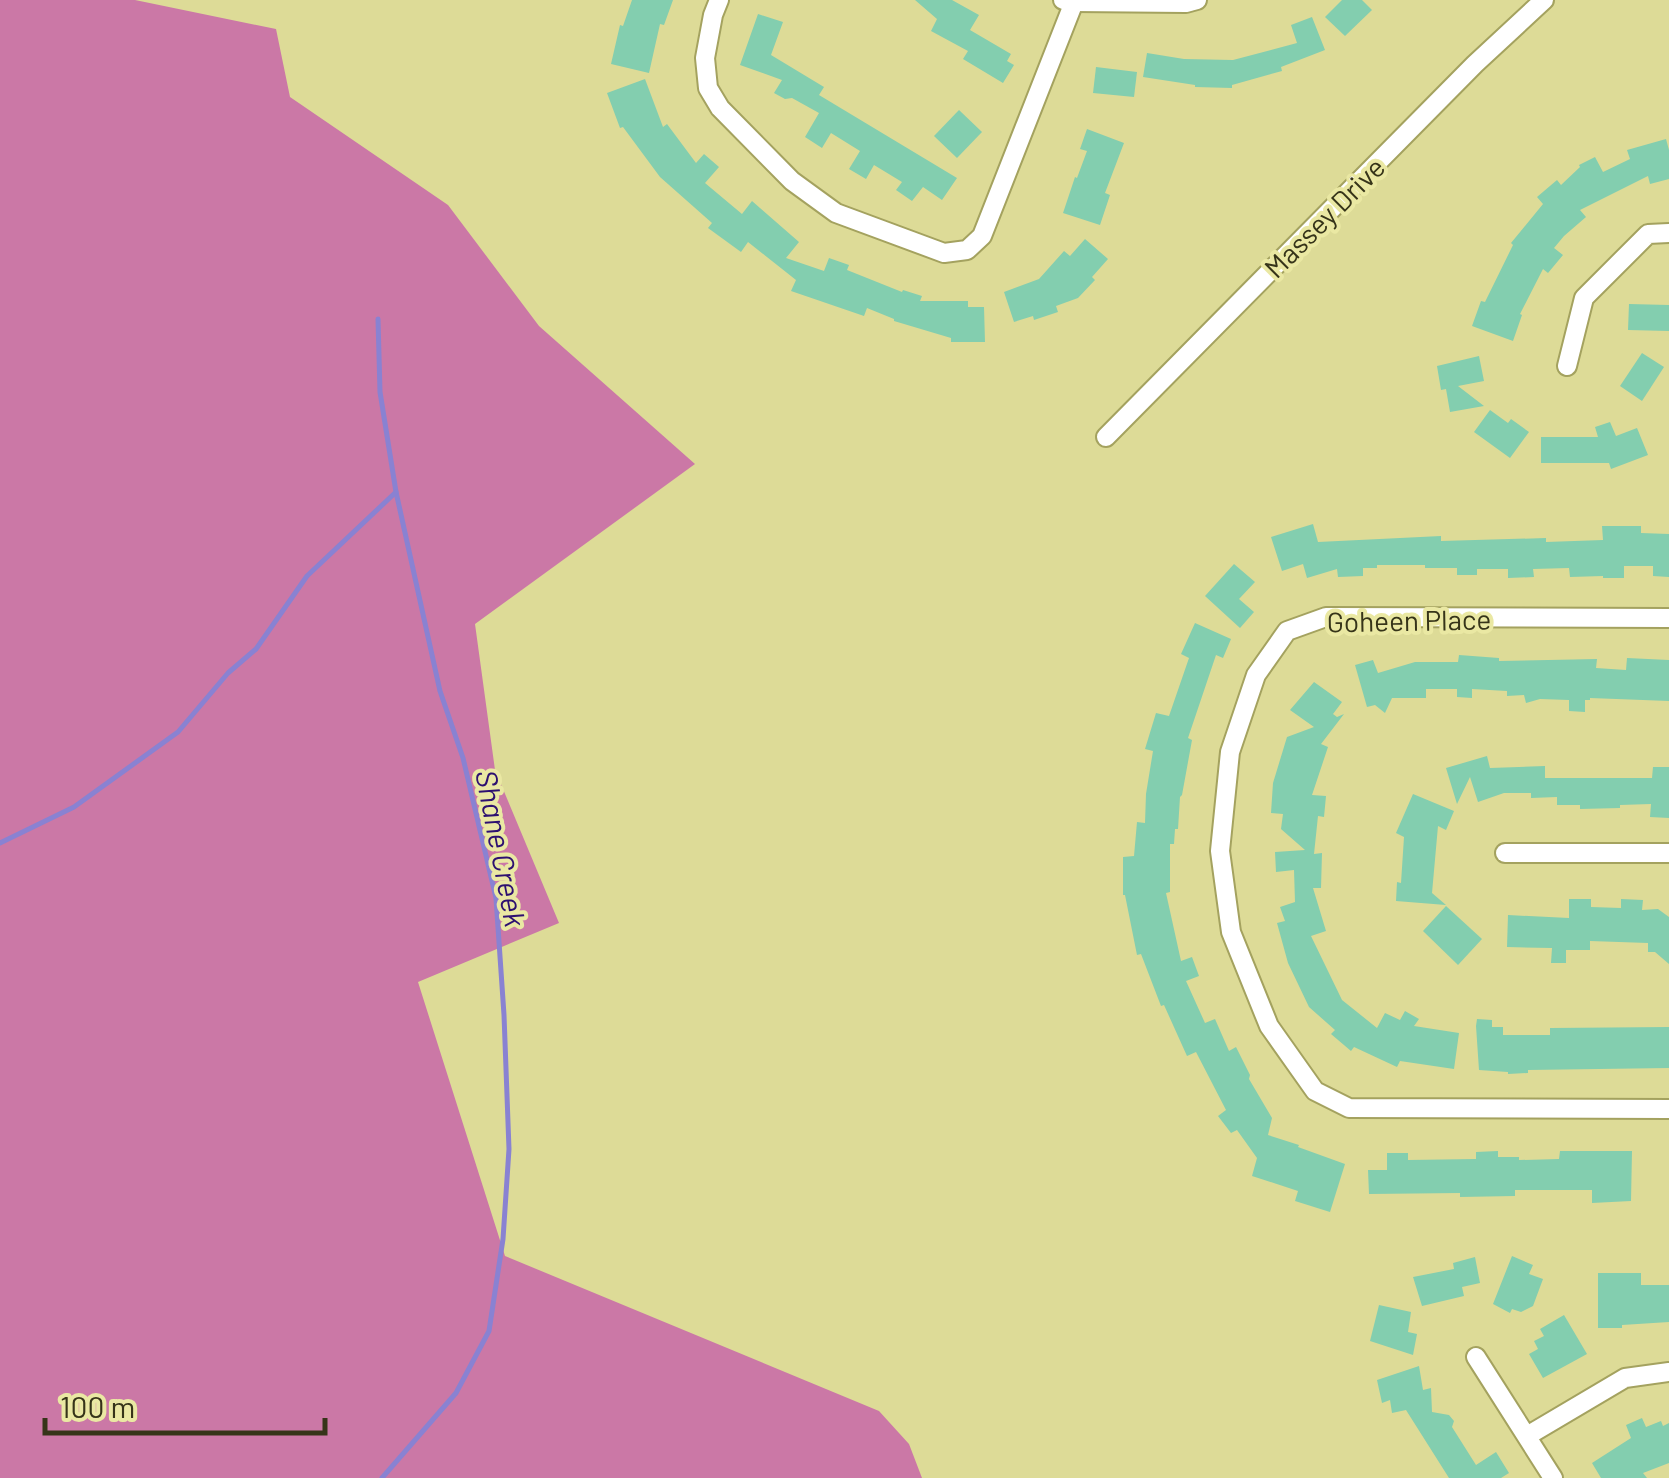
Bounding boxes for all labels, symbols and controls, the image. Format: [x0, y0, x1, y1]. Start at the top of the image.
street label: Massey Drive [1257, 150, 1391, 284]
street label: Goheen Place [1326, 602, 1492, 638]
water label: Shane Creek [469, 766, 535, 930]
scale bar [45, 1373, 325, 1435]
text: 100 m [60, 1388, 135, 1424]

